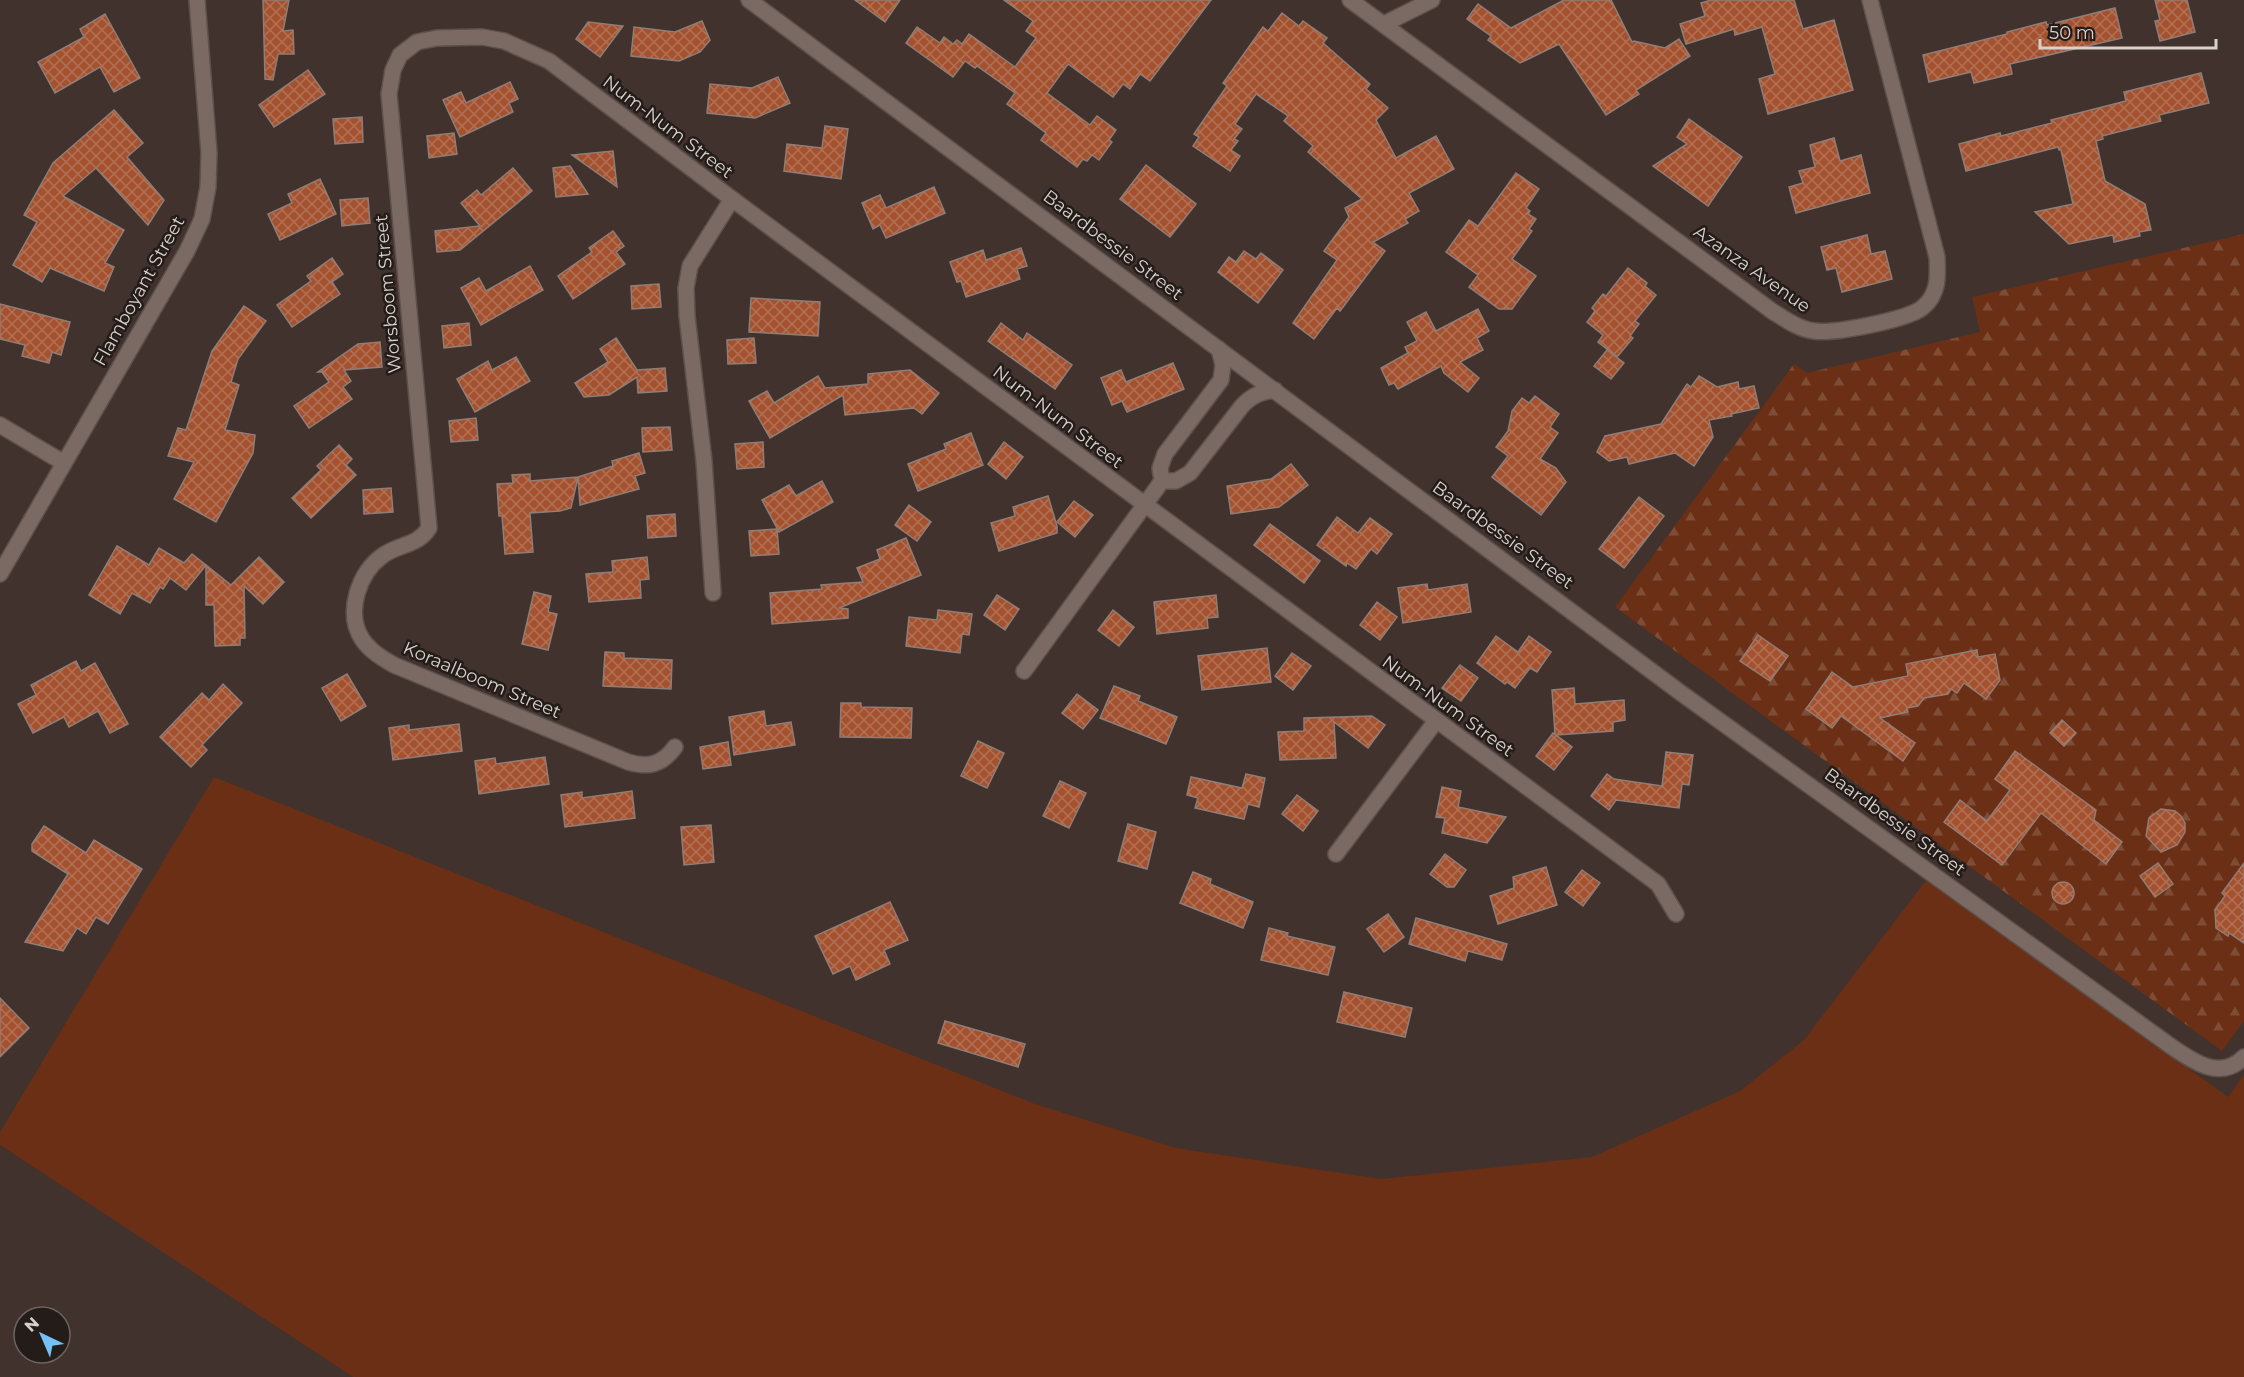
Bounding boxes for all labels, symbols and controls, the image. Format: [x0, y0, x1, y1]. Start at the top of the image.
scale bar [2040, 12, 2216, 50]
text: 50 m [2049, 22, 2095, 44]
street label: Num-Num Street [598, 71, 738, 183]
street label: Baardbessie Street [1039, 185, 1187, 305]
street label: Flamboyant Street [89, 212, 189, 370]
street label: Worsboom Street [370, 214, 406, 374]
street label: Azanza Avenue [1689, 221, 1815, 317]
street label: Num-Num Street [988, 361, 1128, 473]
street label: Baardbessie Street [1428, 476, 1578, 594]
street label: Koraalboom Street [400, 637, 564, 723]
street label: Num-Num Street [1378, 651, 1518, 761]
street label: Baardbessie Street [1820, 763, 1970, 881]
north arrow [12, 1305, 72, 1365]
text: N [21, 1313, 43, 1336]

